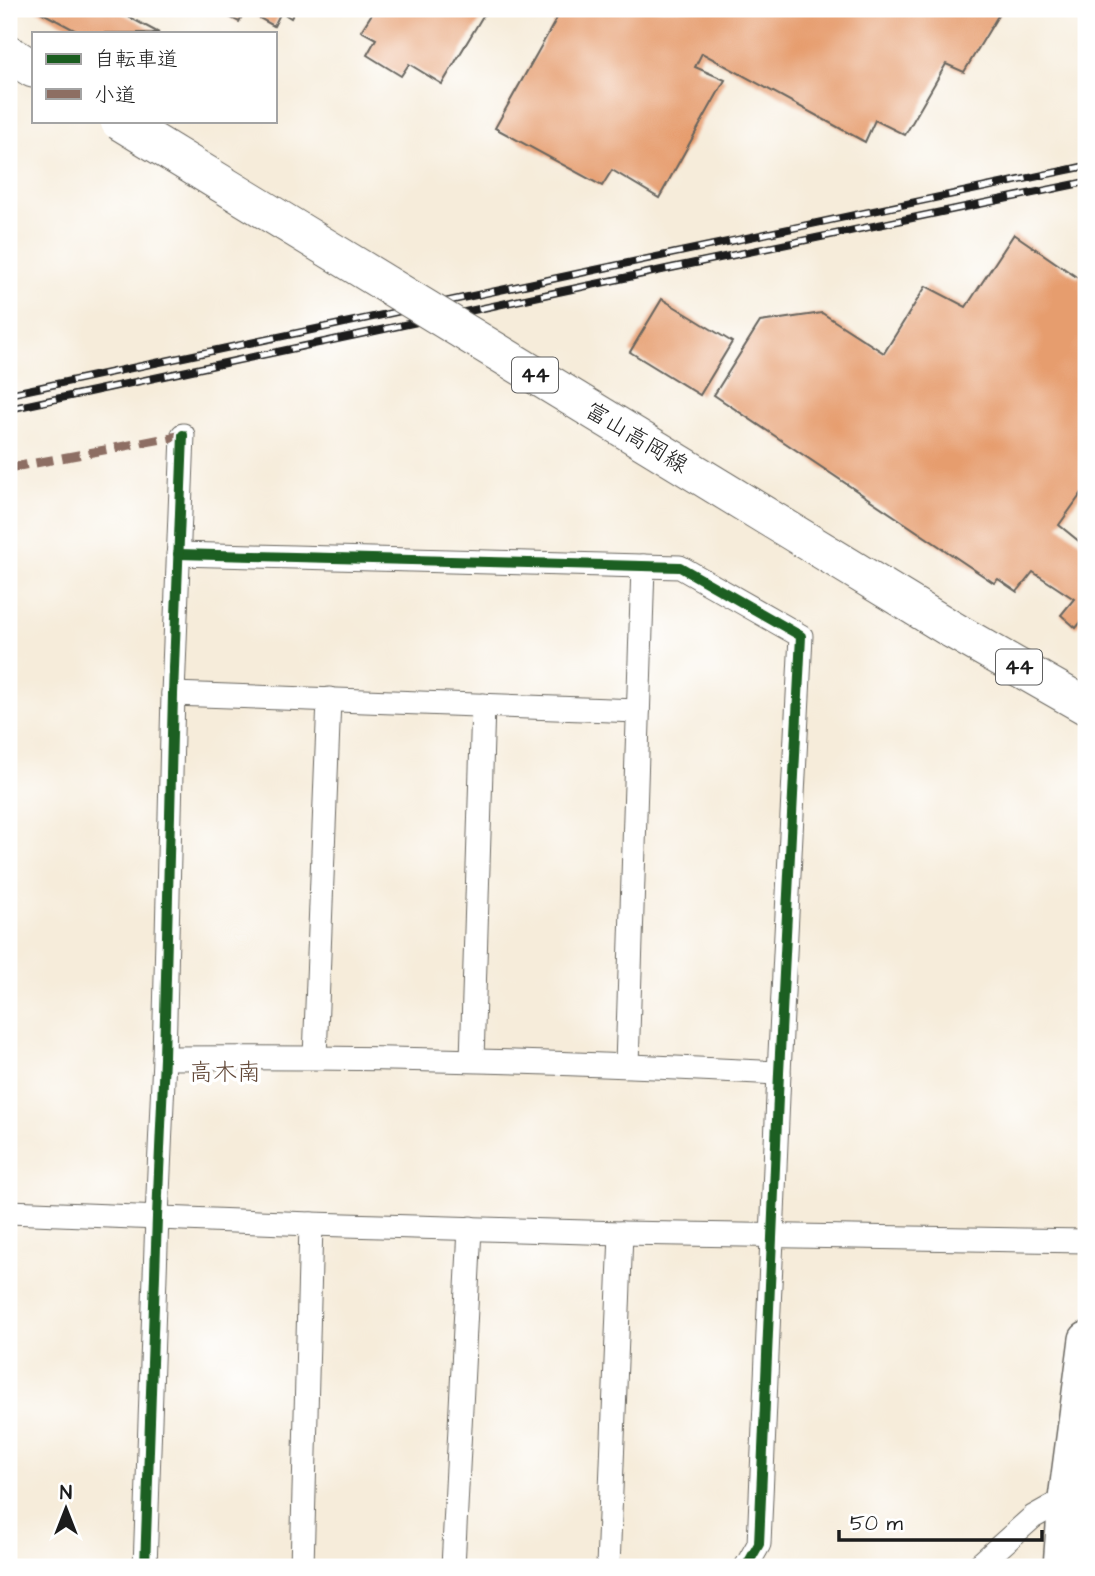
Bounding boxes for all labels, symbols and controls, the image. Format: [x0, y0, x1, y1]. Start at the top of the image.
legend [32, 32, 276, 122]
text: 自転車道 [94, 45, 178, 74]
text: 小道 [94, 81, 136, 110]
road number: 44 [512, 358, 558, 392]
street label: 富山高岡線 [579, 395, 694, 481]
road number: 44 [996, 650, 1042, 684]
district label: 高木南 [189, 1056, 261, 1090]
north arrow [32, 1474, 102, 1544]
text: N [60, 1480, 72, 1507]
scale bar [839, 1499, 1042, 1543]
text: 50 m [850, 1509, 904, 1538]

